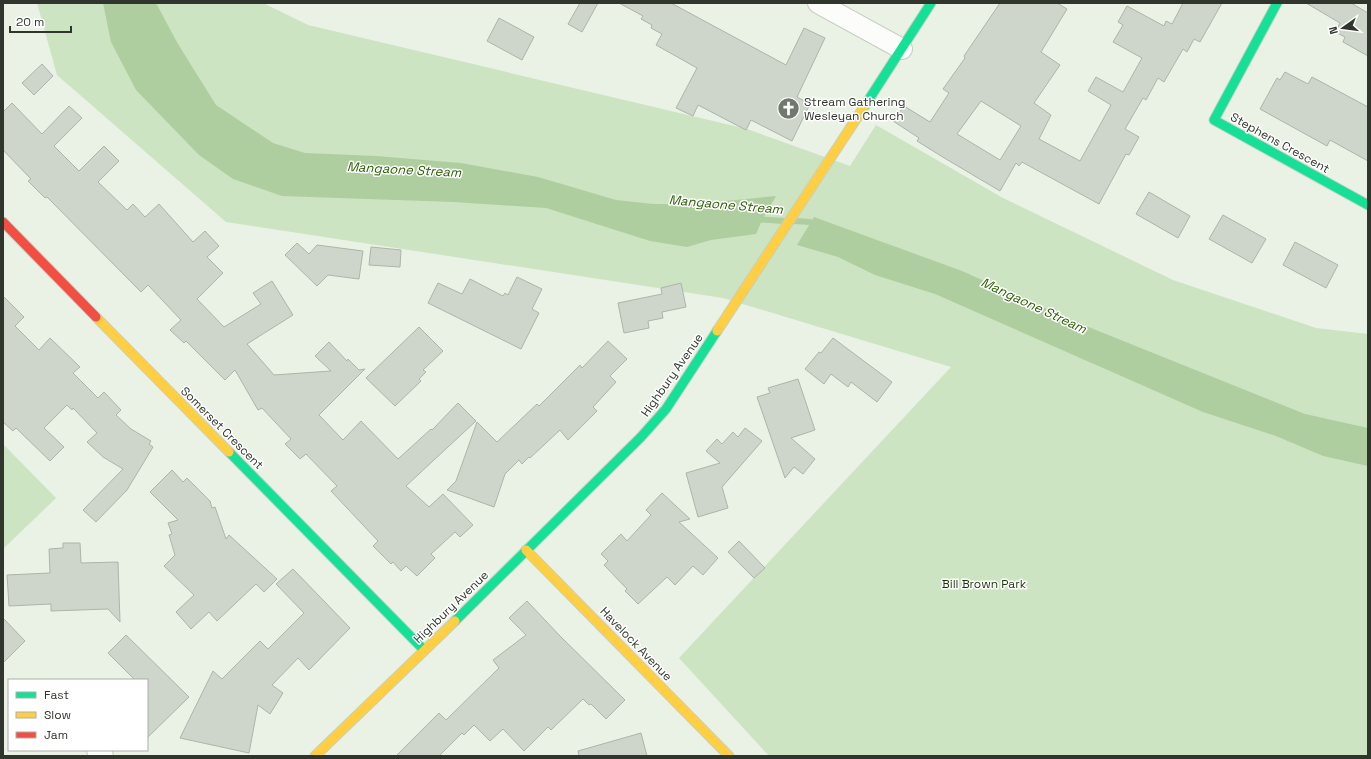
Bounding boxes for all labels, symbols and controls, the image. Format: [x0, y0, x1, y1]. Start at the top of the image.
scale bar [10, 8, 71, 34]
north arrow [1323, 8, 1363, 48]
text: 20 m [16, 14, 44, 30]
text: N [1326, 25, 1341, 36]
place label: Stream Gathering Wesleyan Church [804, 94, 906, 124]
church icon: Stream Gathering Wesleyan Church [775, 96, 801, 122]
street label: Stephens Crescent [1228, 109, 1332, 177]
water label: Mangaone Stream [346, 158, 462, 181]
water label: Mangaone Stream [668, 191, 784, 218]
water label: Mangaone Stream [978, 274, 1090, 338]
street label: Highbury Avenue [637, 330, 707, 420]
street label: Somerset Crescent [177, 383, 267, 473]
street label: Highbury Avenue [410, 567, 492, 647]
park label: Bill Brown Park [942, 576, 1027, 592]
street label: Havelock Avenue [597, 604, 675, 684]
legend [8, 679, 148, 751]
text: Fast [44, 687, 69, 703]
text: Slow [44, 707, 71, 723]
text: Jam [44, 727, 68, 743]

